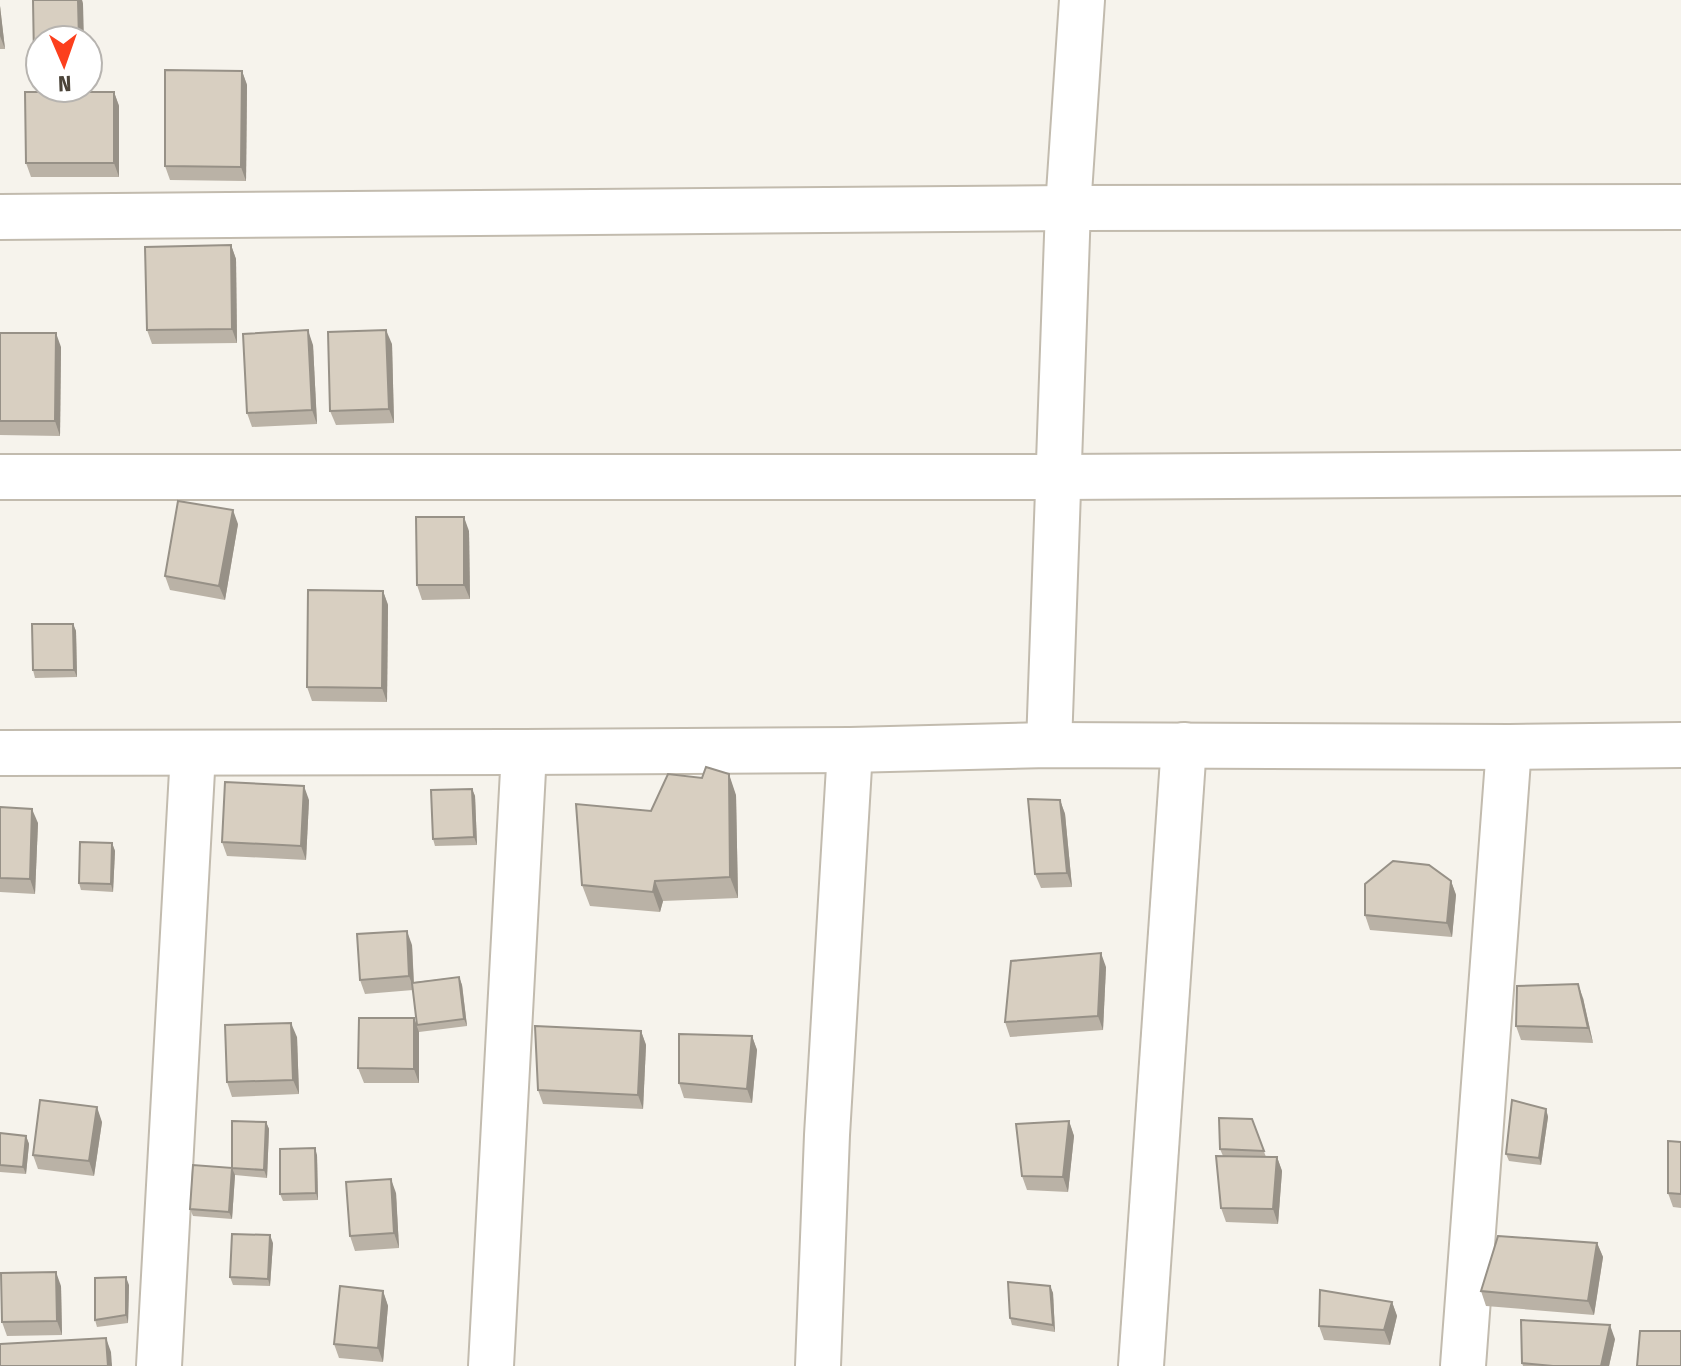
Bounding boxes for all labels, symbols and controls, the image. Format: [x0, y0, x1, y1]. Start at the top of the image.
north arrow [24, 24, 104, 104]
text: N [58, 70, 72, 97]

